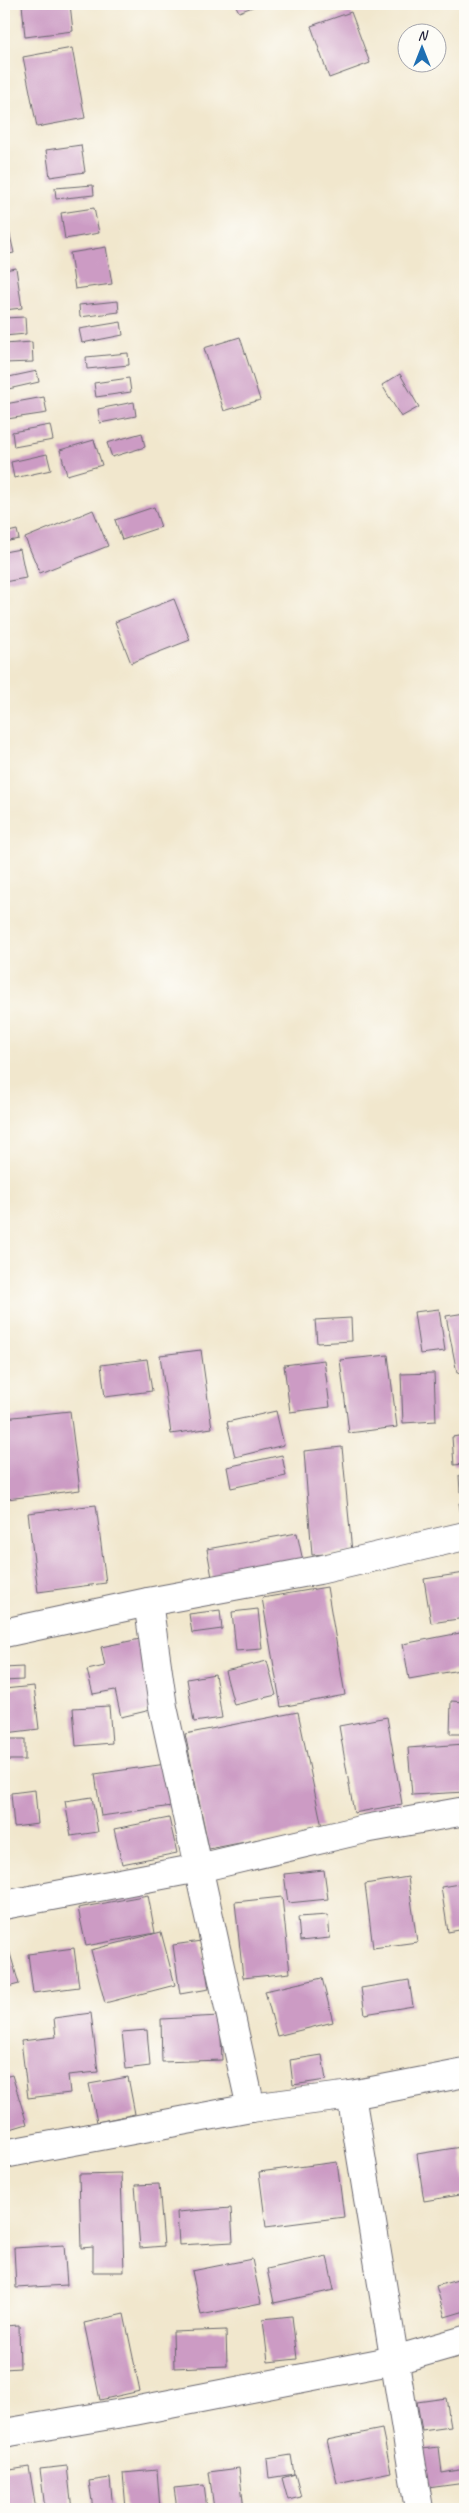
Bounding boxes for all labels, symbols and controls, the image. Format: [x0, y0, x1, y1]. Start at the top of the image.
north arrow [396, 22, 446, 72]
text: N [418, 27, 429, 44]

